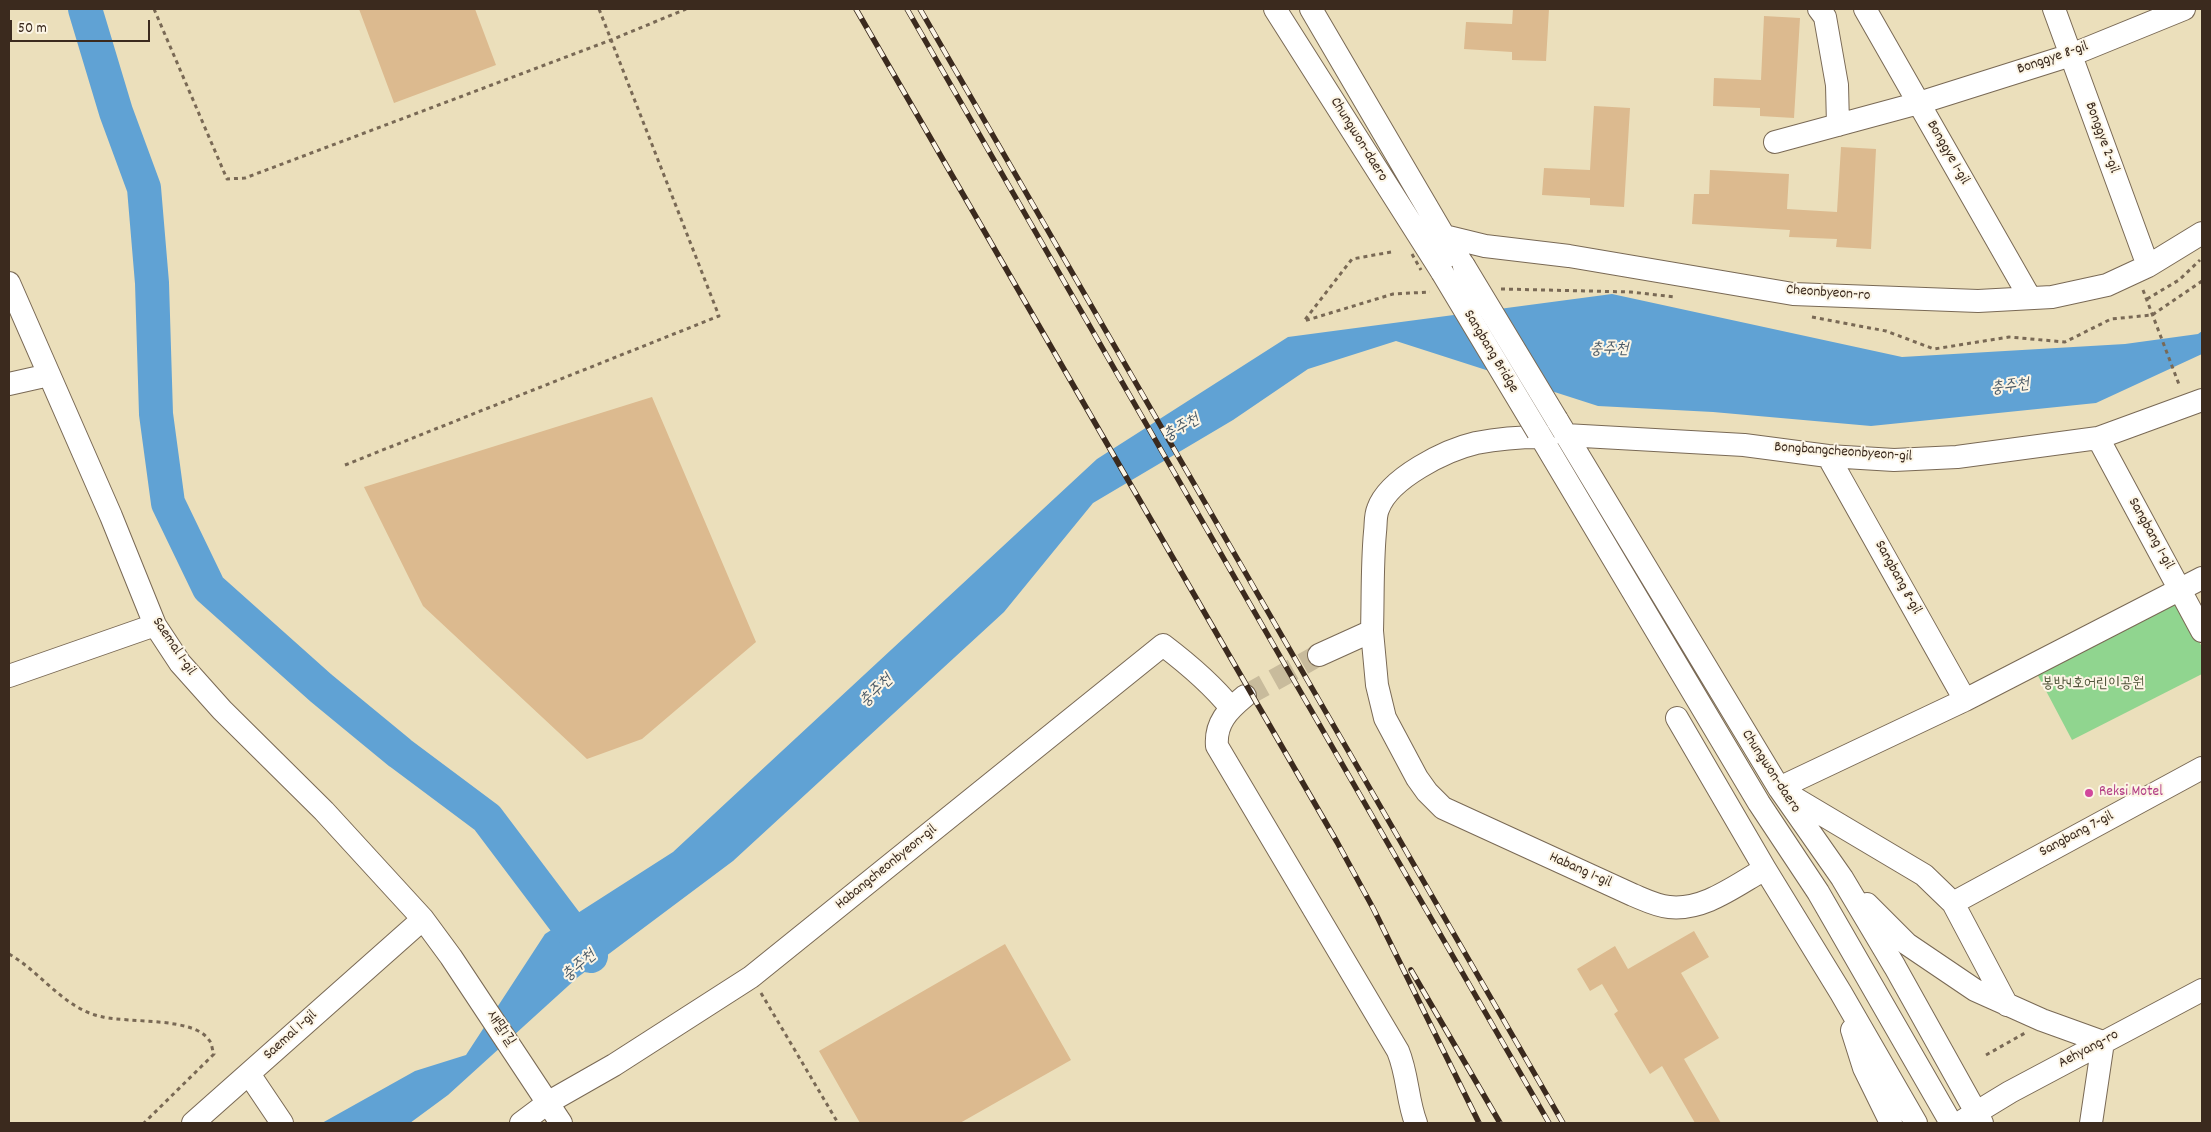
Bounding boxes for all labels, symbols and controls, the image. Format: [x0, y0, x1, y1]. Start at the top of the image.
scale bar [12, 10, 152, 42]
text: 50 m [18, 18, 47, 40]
street label: Bonggye 8-gil [2015, 38, 2091, 80]
street label: Chungwon-daero [1325, 95, 1391, 185]
street label: Bonggye 2-gil [2080, 100, 2122, 176]
street label: Bonggye 1-gil [1921, 118, 1973, 188]
street label: Cheonbyeon-ro [1785, 282, 1871, 306]
street label: Sangbang Bridge [1458, 307, 1522, 397]
water label: 충주천 [1590, 341, 1628, 361]
water label: 충주천 [1990, 376, 2030, 400]
water label: 충주천 [1160, 411, 1204, 447]
street label: Bongbangcheonbyeon-gil [1773, 439, 1913, 467]
street label: Sangbang 1-gil [2123, 495, 2177, 573]
street label: Sangbang 8-gil [1869, 538, 1925, 618]
street label: Saemal 1-gil [147, 615, 199, 679]
water label: 충주천 [856, 672, 898, 712]
park label: 봉방4호어린이공원 [2042, 676, 2144, 694]
street label: Chungwon-daero [1736, 727, 1804, 817]
place label: Reksi Motel [2099, 784, 2163, 802]
marker: Reksi Motel [2083, 787, 2095, 799]
street label: Sangbang 7-gil [2037, 808, 2117, 862]
street label: Habangcheonbyeon-gil [833, 821, 941, 915]
street label: Habang 1-gil [1546, 849, 1614, 893]
water label: 충주천 [559, 947, 601, 987]
street label: Saemal 1-gil [260, 1007, 322, 1065]
street label: 새말1길 [481, 1008, 519, 1050]
street label: Aehyang-ro [2056, 1027, 2122, 1073]

